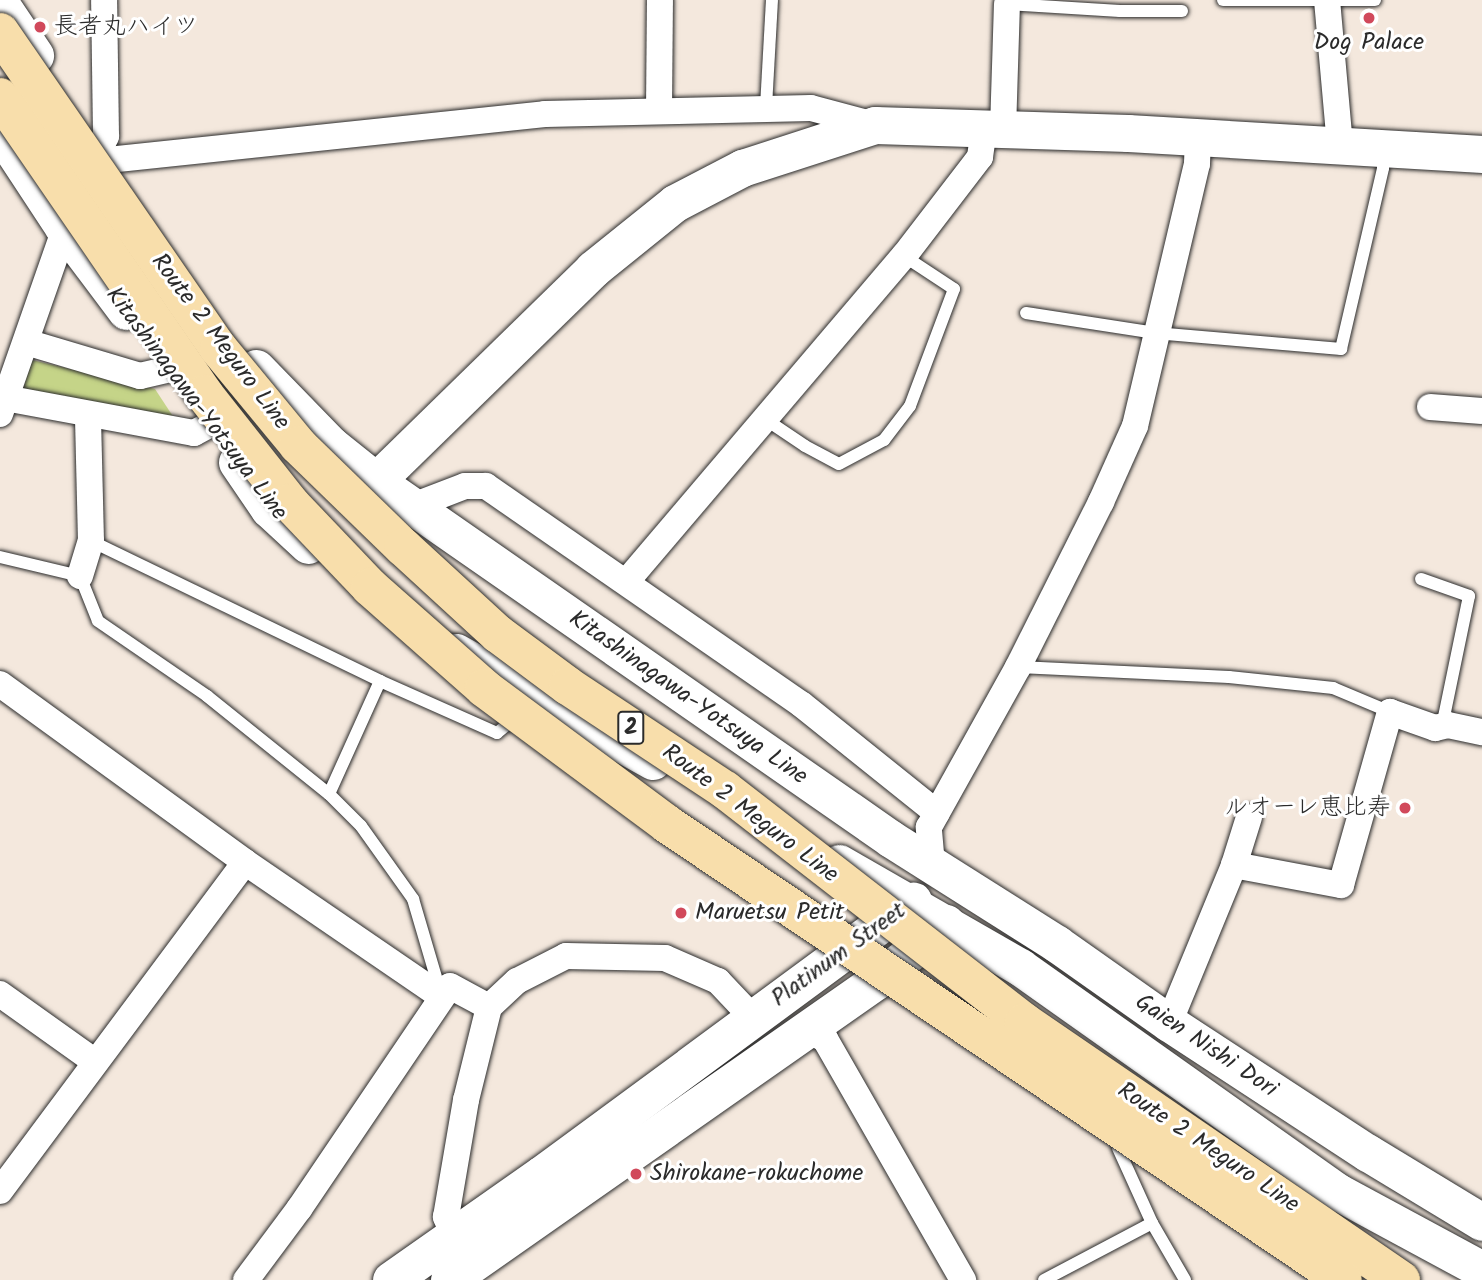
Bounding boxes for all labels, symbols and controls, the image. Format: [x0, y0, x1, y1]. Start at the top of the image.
marker: Dog Palace [1361, 10, 1377, 26]
place label: 長者丸ハイツ [54, 13, 198, 41]
marker: 長者丸ハイツ [32, 19, 48, 35]
place label: Dog Palace [1314, 29, 1424, 57]
street label: Route 2 Meguro Line [144, 248, 296, 436]
street label: Kitashinagawa-Yotsuya Line [99, 282, 293, 526]
street label: Kitashinagawa-Yotsuya Line [563, 605, 813, 791]
road number: 2 [617, 708, 645, 748]
street label: Route 2 Meguro Line [656, 738, 844, 890]
place label: ルオーレ恵比寿 [1223, 794, 1391, 822]
marker: ルオーレ恵比寿 [1397, 800, 1413, 816]
street label: Platinum Street [766, 897, 912, 1013]
place label: Maruetsu Petit [695, 899, 844, 927]
marker: Maruetsu Petit [673, 905, 689, 921]
street label: Gaien Nishi Dori [1129, 988, 1283, 1104]
street label: Route 2 Meguro Line [1112, 1076, 1304, 1220]
place label: Shirokane-rokuchome [650, 1160, 863, 1188]
marker: Shirokane-rokuchome [628, 1166, 644, 1182]

